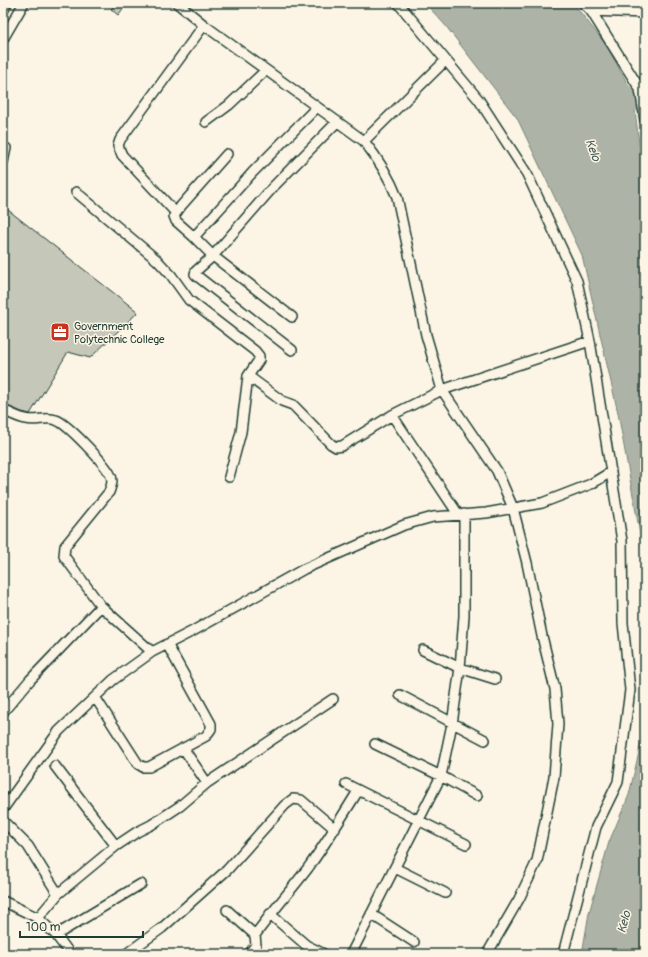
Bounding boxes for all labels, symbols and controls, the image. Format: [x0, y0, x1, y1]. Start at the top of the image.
water label: Kelo [582, 137, 604, 165]
place label: Government Polytechnic College [74, 320, 165, 346]
office icon: Government Polytechnic College [49, 321, 71, 343]
water label: Kelo [614, 908, 635, 935]
scale bar [20, 913, 143, 939]
text: 100 m [26, 920, 61, 935]

